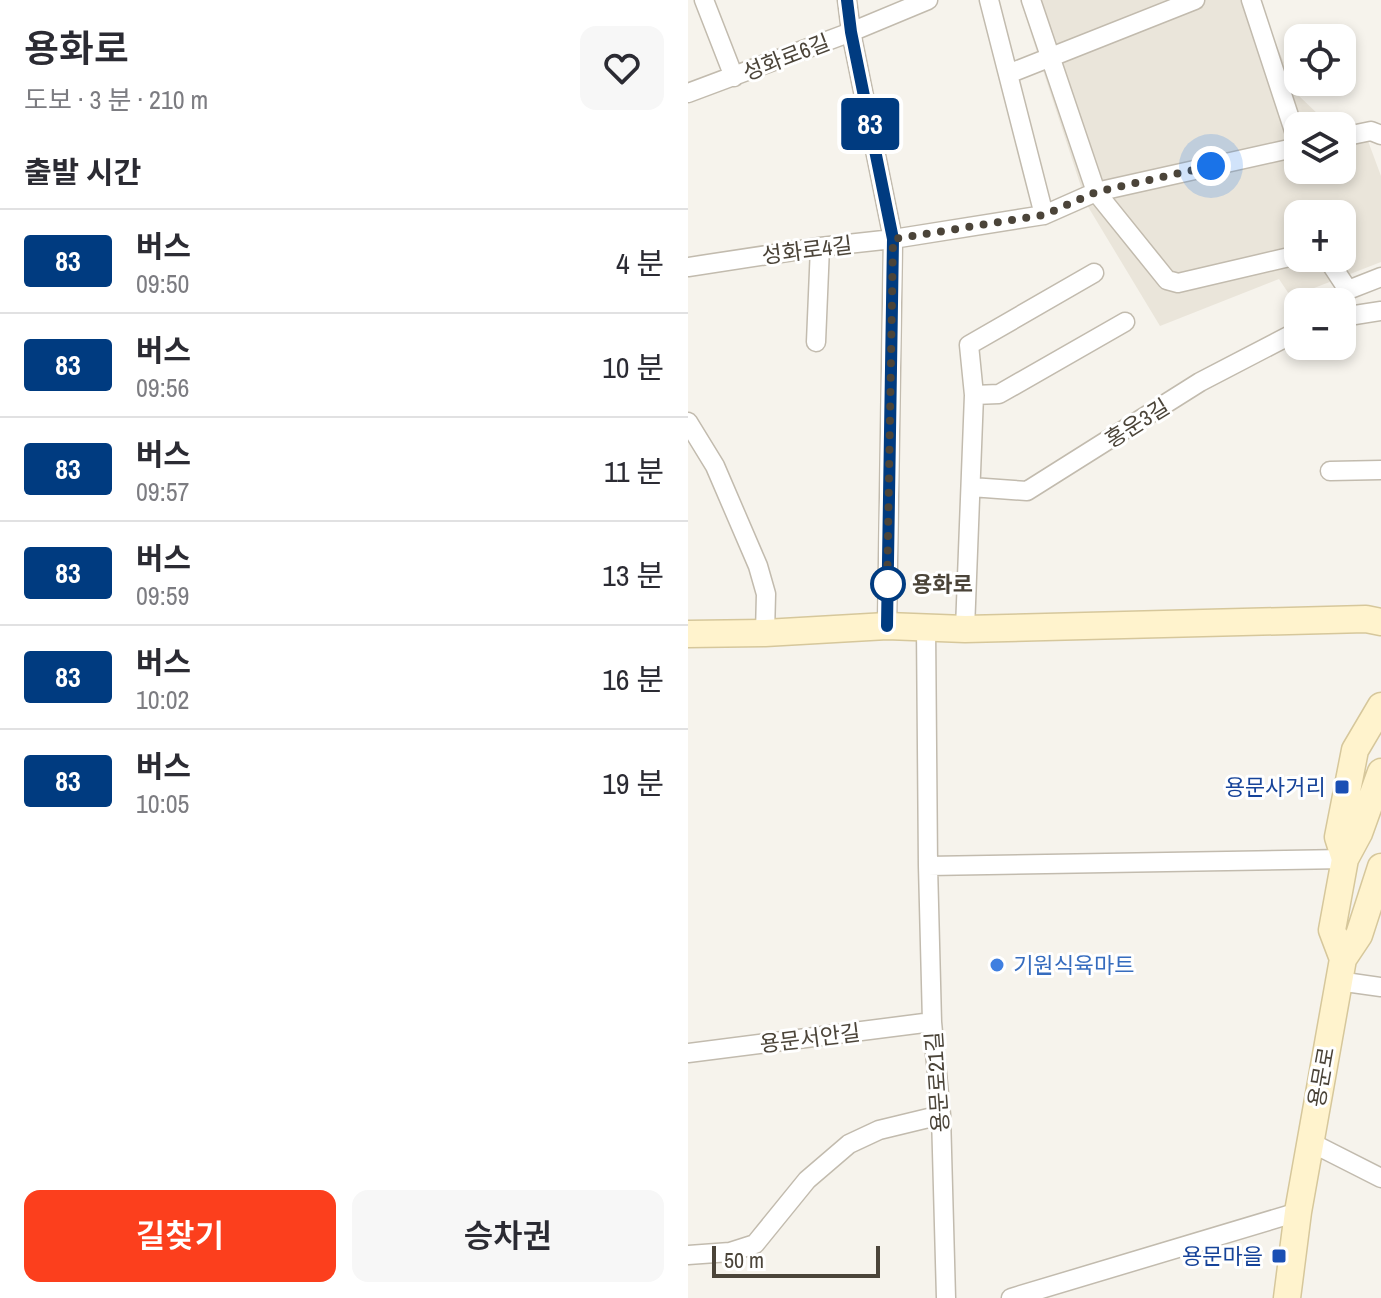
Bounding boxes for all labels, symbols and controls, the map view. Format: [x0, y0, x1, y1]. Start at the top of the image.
text: 용화로 [24, 23, 129, 74]
map controls [1284, 24, 1356, 360]
button: locate [1284, 24, 1356, 96]
button: heart [580, 26, 664, 110]
street label: 성화로6길 [738, 27, 834, 87]
text: 도보 · 3 분 · 210 m [24, 82, 208, 117]
line badge: 83 [834, 98, 906, 150]
text: 83 [857, 105, 883, 143]
button: layers [1284, 112, 1356, 184]
your location [1191, 146, 1231, 186]
text: 출발 시간 [24, 152, 141, 192]
button: + [1284, 200, 1356, 272]
text: 버스 [136, 226, 191, 266]
street label: 성화로4길 [760, 230, 854, 270]
text: 83 [55, 242, 81, 280]
text: 4 분 [616, 243, 664, 283]
text: 09:50 [136, 266, 189, 301]
button: − [1284, 288, 1356, 360]
text: 버스 [136, 330, 191, 370]
text: 83 [55, 346, 81, 384]
text: 10 분 [602, 347, 664, 387]
text: 09:56 [136, 370, 189, 405]
street label: 홍운3길 [1099, 392, 1175, 454]
text: 버스 [136, 434, 191, 474]
text: 83 [55, 450, 81, 488]
text: 11 분 [604, 451, 664, 491]
text: 09:57 [136, 474, 189, 509]
text: 버스 [136, 538, 191, 578]
text: 83 [55, 554, 81, 592]
text: 13 분 [602, 555, 664, 595]
marker: 용화로 [871, 567, 905, 601]
place label: 용화로 [912, 569, 973, 599]
text: 09:59 [136, 578, 189, 613]
text: 버스 [136, 642, 191, 682]
text: 83 [55, 658, 81, 696]
text: 16 분 [602, 659, 664, 699]
text: 10:02 [136, 682, 189, 717]
text: 버스 [136, 746, 191, 786]
text: 83 [55, 762, 81, 800]
text: 19 분 [602, 763, 664, 803]
place label: 용문사거리 [1225, 772, 1326, 802]
marker: 용문사거리 [1333, 778, 1351, 796]
text: 10:05 [136, 786, 189, 821]
place label: 기원식육마트 [1013, 950, 1134, 980]
marker: 기원식육마트 [988, 956, 1006, 974]
street label: 용문서안길 [758, 1017, 862, 1059]
street label: 용문로21길 [919, 1031, 955, 1133]
street label: 용문로 [1301, 1044, 1341, 1110]
button: 길찾기 [24, 1190, 336, 1282]
button: 승차권 [352, 1190, 664, 1282]
place label: 용문마을 [1182, 1241, 1263, 1271]
scale bar [712, 1242, 880, 1278]
text: 50 m [724, 1245, 764, 1275]
marker: 용문마을 [1270, 1247, 1288, 1265]

